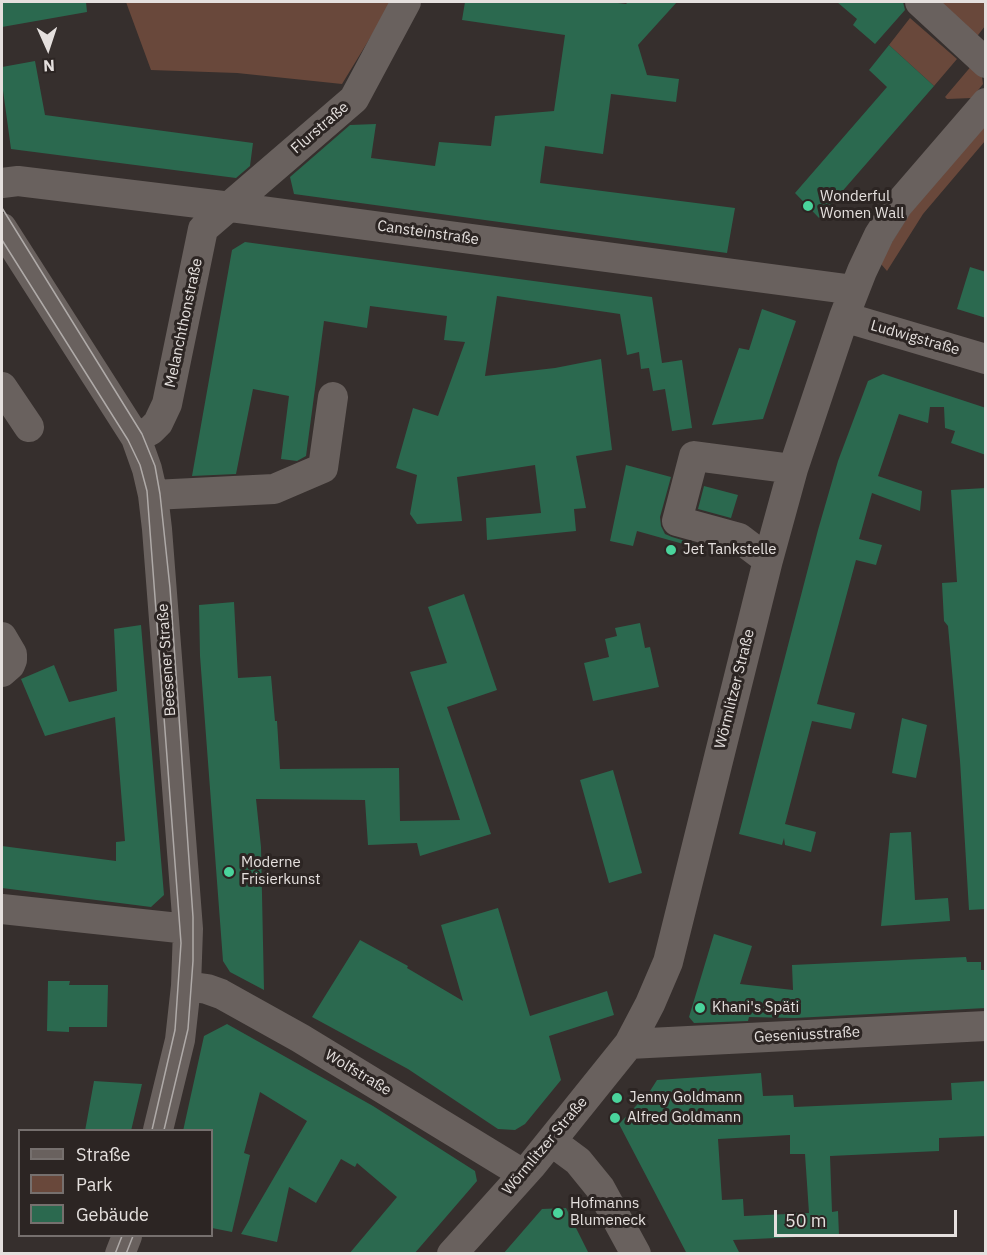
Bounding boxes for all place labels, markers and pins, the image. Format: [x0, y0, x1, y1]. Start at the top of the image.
place label: Wonderful Women Wall [820, 188, 904, 223]
marker: Wonderful Women Wall [801, 199, 815, 213]
place label: Jet Tankstelle [683, 541, 776, 559]
marker: Jet Tankstelle [664, 543, 678, 557]
place label: Moderne Frisierkunst [241, 854, 320, 889]
marker: Moderne Frisierkunst [222, 865, 236, 879]
place label: Khani's Späti [712, 999, 799, 1017]
marker: Khani's Späti [693, 1001, 707, 1015]
place label: Jenny Goldmann [629, 1089, 743, 1107]
marker: Jenny Goldmann [610, 1091, 624, 1105]
place label: Alfred Goldmann [627, 1109, 741, 1127]
marker: Alfred Goldmann [608, 1111, 622, 1125]
place label: Hofmanns Blumeneck [570, 1195, 646, 1230]
marker: Hofmanns Blumeneck [551, 1206, 565, 1220]

